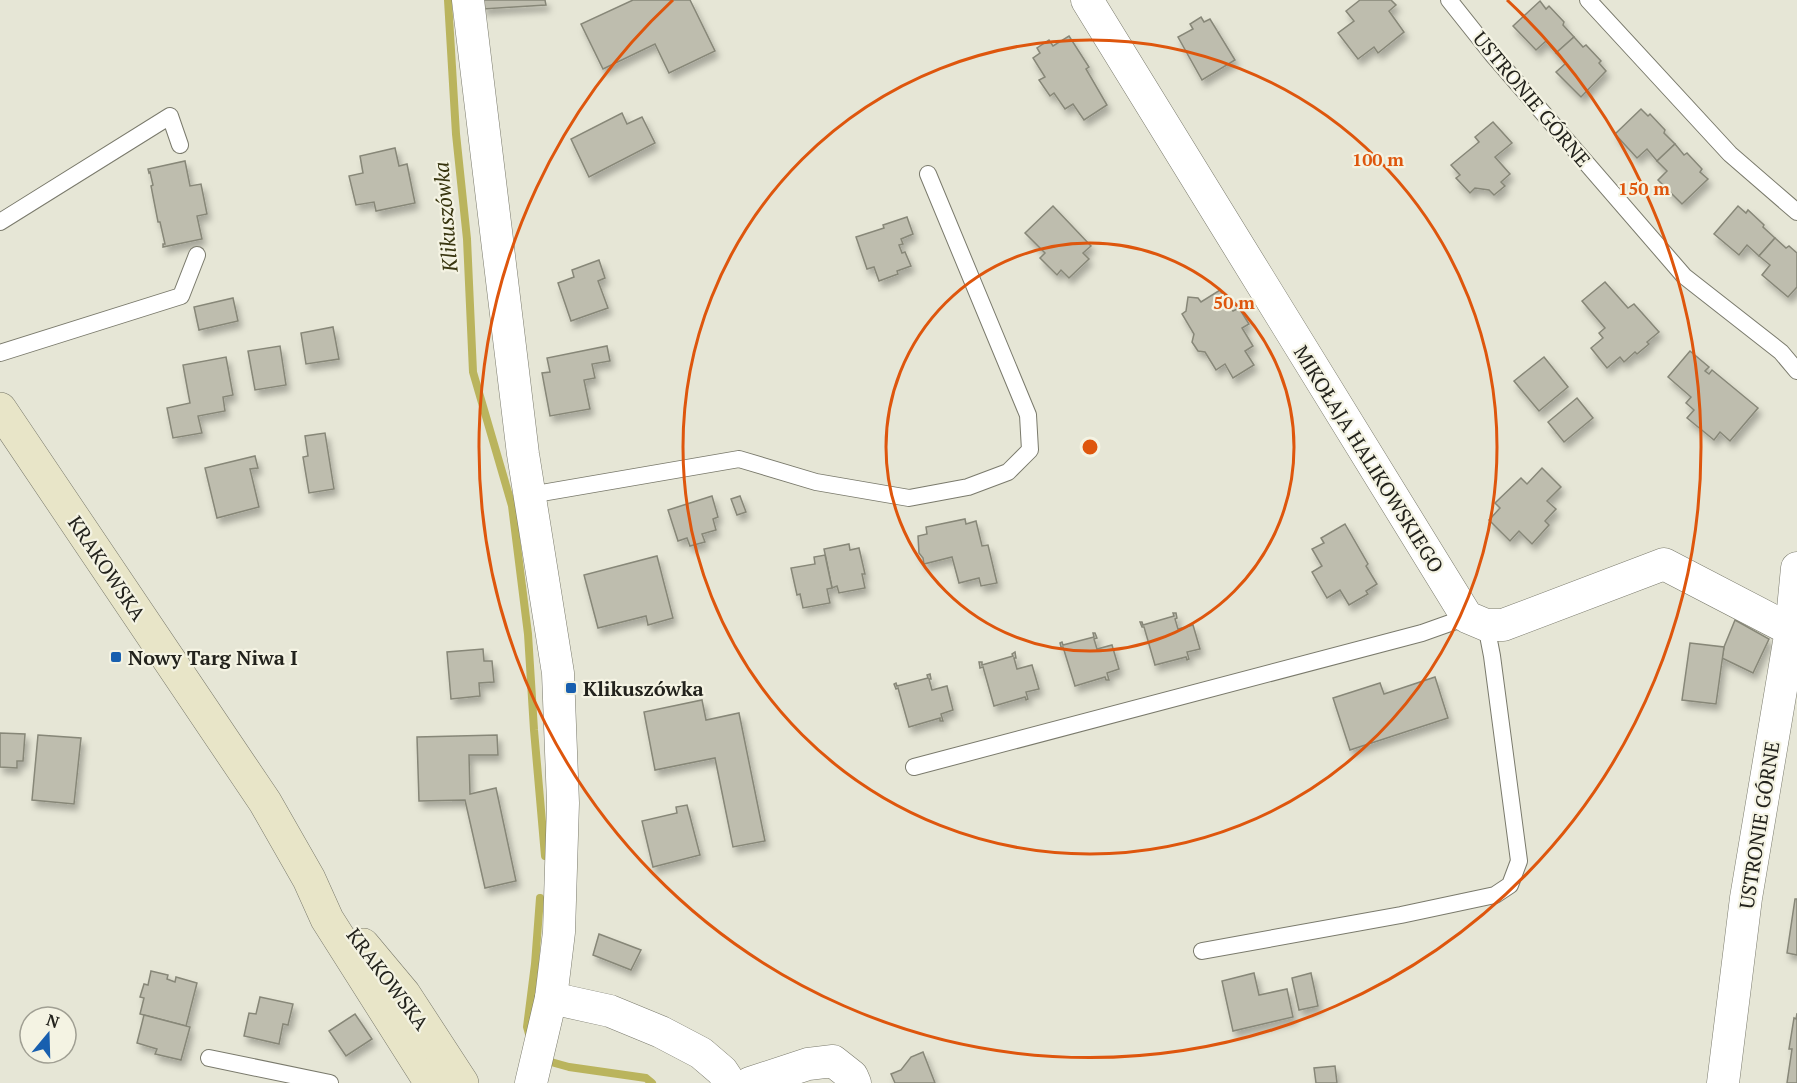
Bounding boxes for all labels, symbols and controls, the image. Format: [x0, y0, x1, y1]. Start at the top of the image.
street label: USTRONIE GÓRNE [1467, 26, 1597, 172]
text: 100 m [1352, 147, 1404, 171]
water label: Klikuszówka [426, 161, 464, 274]
text: 150 m [1618, 176, 1670, 200]
text: 50 m [1213, 290, 1255, 314]
street label: MIKOŁAJA HALIKOWSKIEGO [1288, 340, 1450, 578]
centre of rings [1080, 437, 1100, 457]
street label: KRAKOWSKA [62, 510, 152, 626]
place label: Nowy Targ Niwa I [128, 644, 298, 671]
marker: Nowy Targ Niwa I [109, 650, 123, 664]
place label: Klikuszówka [583, 675, 704, 702]
marker: Klikuszówka [564, 681, 578, 695]
street label: USTRONIE GÓRNE [1732, 739, 1786, 911]
street label: KRAKOWSKA [341, 922, 435, 1036]
north arrow [18, 1005, 78, 1065]
text: N [44, 1008, 62, 1033]

